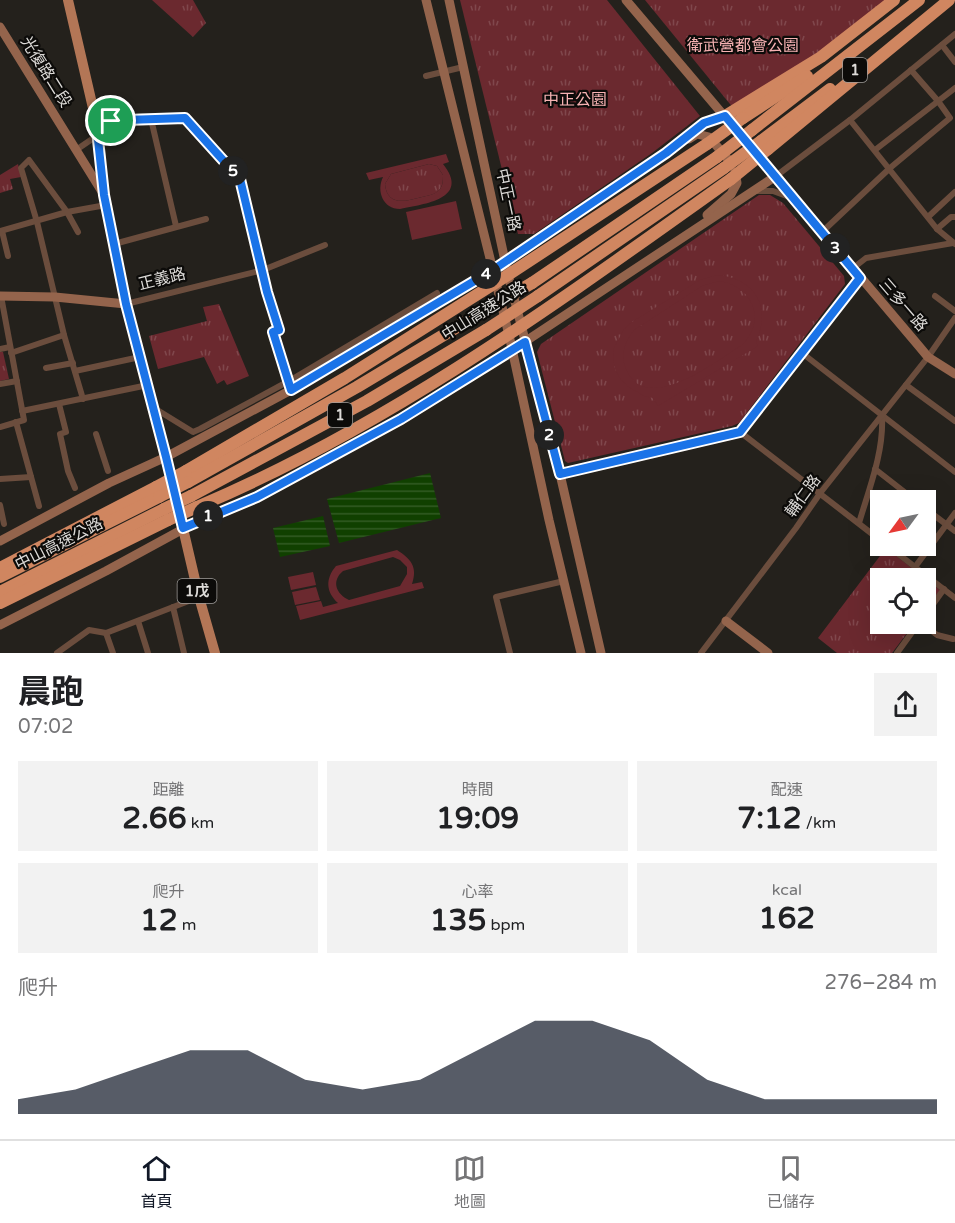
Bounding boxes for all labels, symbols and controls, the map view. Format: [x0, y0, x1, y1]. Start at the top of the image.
street label: 光復路二段 [16, 33, 76, 111]
park label: 衛武營都會公園 [687, 36, 799, 56]
road number: 1 [843, 58, 867, 82]
park label: 中正公園 [543, 90, 607, 110]
pin [85, 95, 136, 146]
icon: arrive [94, 104, 127, 137]
pin: 5 [218, 156, 248, 186]
text: 5 [228, 161, 238, 181]
street label: 中正一路 [492, 167, 524, 233]
pin: 3 [820, 233, 850, 263]
text: 3 [830, 238, 840, 258]
pin: 4 [471, 259, 501, 289]
street label: 正義路 [136, 263, 188, 295]
text: 4 [481, 264, 491, 284]
street label: 三多一路 [874, 274, 932, 336]
street label: 中山高速公路 [438, 277, 530, 345]
road number: 1 [328, 403, 352, 427]
pin: 2 [534, 420, 564, 450]
text: 2 [544, 425, 554, 445]
street label: 輔仁路 [781, 471, 825, 521]
north arrow [870, 490, 936, 556]
map controls [870, 490, 936, 634]
pin: 1 [193, 501, 223, 531]
text: 1 [203, 506, 213, 526]
street label: 中山高速公路 [12, 513, 106, 575]
button: locate [870, 568, 936, 634]
road number: 1戊 [178, 579, 216, 603]
text: 晨跑 [18, 673, 84, 712]
button: share [874, 673, 937, 736]
text: 07:02 [18, 715, 73, 739]
text: 距離 [152, 780, 184, 800]
text: 時間 [461, 780, 494, 800]
text: 配速 [771, 780, 803, 800]
text: 2.66 [122, 800, 187, 837]
text: 19:09 [436, 800, 519, 837]
text: 7:12 [737, 800, 802, 837]
text: km [187, 813, 214, 833]
text: /km [802, 813, 836, 833]
text: kcal [772, 880, 802, 900]
text: 爬升 [152, 882, 184, 902]
text: 心率 [461, 882, 494, 902]
text: 162 [759, 900, 815, 937]
text: 12 [140, 902, 178, 939]
text: 135 [430, 902, 486, 939]
text: m [178, 915, 196, 935]
text: bpm [486, 915, 525, 935]
text: 276–284 m [824, 971, 937, 995]
text: 爬升 [18, 976, 58, 1000]
tab: 首頁 [140, 1152, 173, 1212]
tab: 地圖 [453, 1152, 486, 1212]
tab: 已儲存 [767, 1152, 815, 1212]

